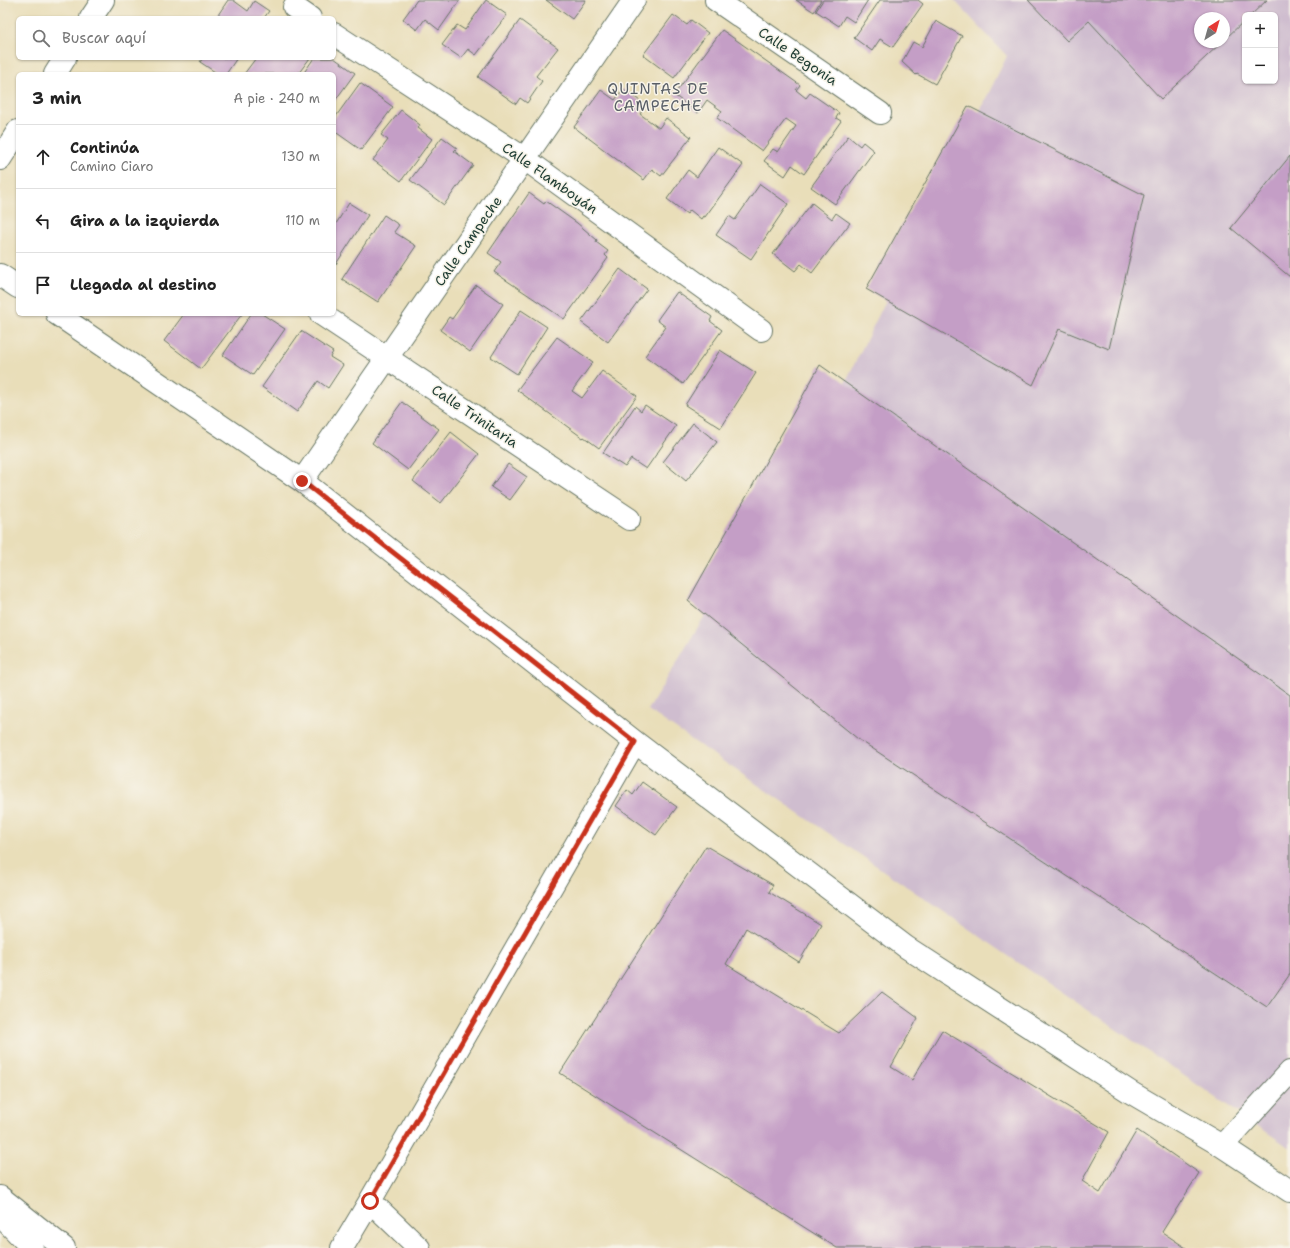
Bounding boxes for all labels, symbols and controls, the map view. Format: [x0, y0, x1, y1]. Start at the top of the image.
north arrow [1194, 12, 1230, 48]
map controls [1242, 12, 1278, 84]
button: + [1242, 12, 1278, 48]
search box [16, 16, 336, 60]
street label: Calle Begonia [755, 23, 841, 89]
icon: search [30, 27, 52, 49]
text: Buscar aquí [62, 28, 146, 48]
button: − [1242, 48, 1278, 84]
district label: QUINTAS DE CAMPECHE [607, 79, 709, 116]
text: 3 min [32, 87, 82, 109]
text: A pie · 240 m [234, 90, 320, 107]
text: Continúa [70, 138, 139, 158]
street label: Calle Flamboyán [499, 138, 602, 218]
icon: ahead [32, 146, 54, 168]
text: 130 m [282, 148, 320, 165]
text: Camino Ciaro [70, 158, 153, 175]
street label: Calle Campeche [430, 192, 506, 290]
icon: left [32, 210, 54, 232]
text: Gira a la izquierda [70, 211, 219, 231]
text: 110 m [285, 212, 320, 229]
icon: arrive [32, 274, 54, 296]
text: Llegada al destino [70, 275, 217, 295]
street label: Calle Trinitaria [428, 380, 522, 452]
route end [293, 472, 311, 490]
route start [361, 1192, 379, 1210]

